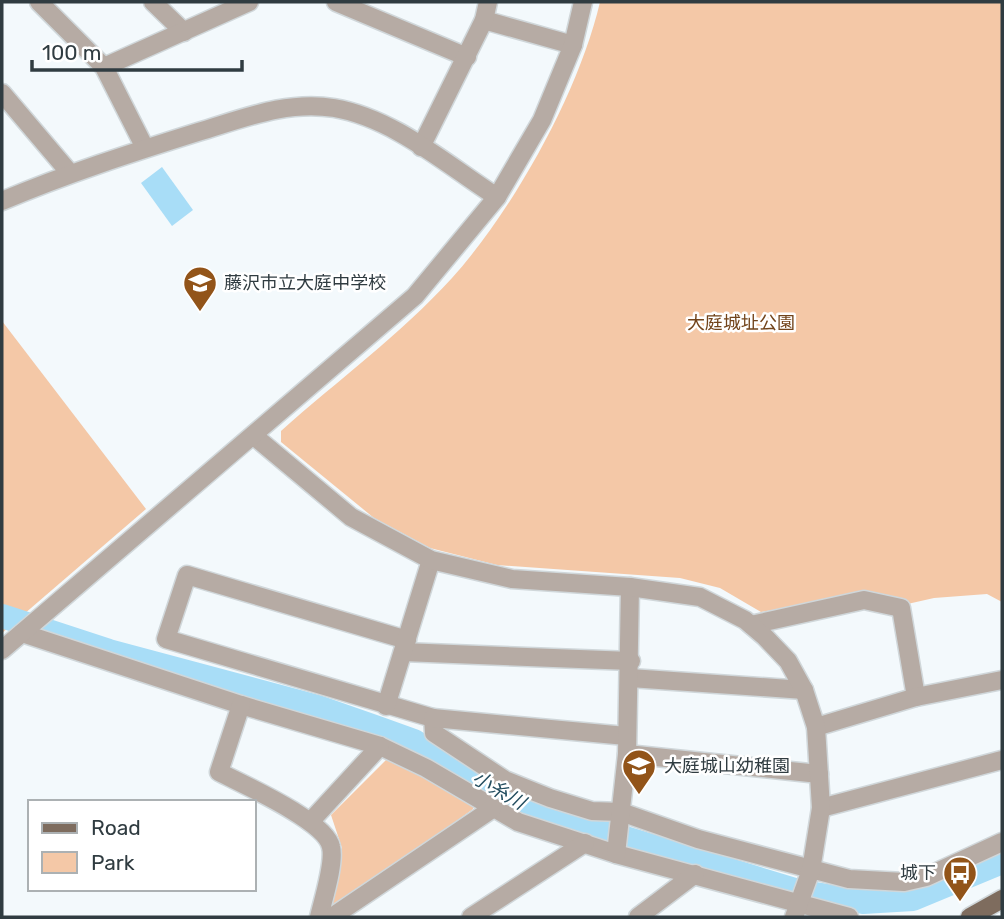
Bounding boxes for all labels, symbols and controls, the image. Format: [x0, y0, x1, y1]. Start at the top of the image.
scale bar [32, 28, 242, 72]
text: 100 m [42, 40, 101, 65]
school or university icon: 藤沢市立大庭中学校 [181, 264, 219, 313]
place label: 藤沢市立大庭中学校 [224, 272, 386, 294]
park label: 大庭城址公園 [687, 312, 795, 334]
school or university icon: 大庭城山幼稚園 [620, 747, 658, 796]
place label: 大庭城山幼稚園 [664, 755, 790, 777]
water label: 小糸川 [469, 766, 531, 815]
legend [28, 800, 256, 891]
text: Road [91, 815, 141, 840]
text: Park [91, 850, 135, 875]
bus stop icon: 城下 [941, 854, 979, 903]
place label: 城下 [900, 862, 936, 884]

